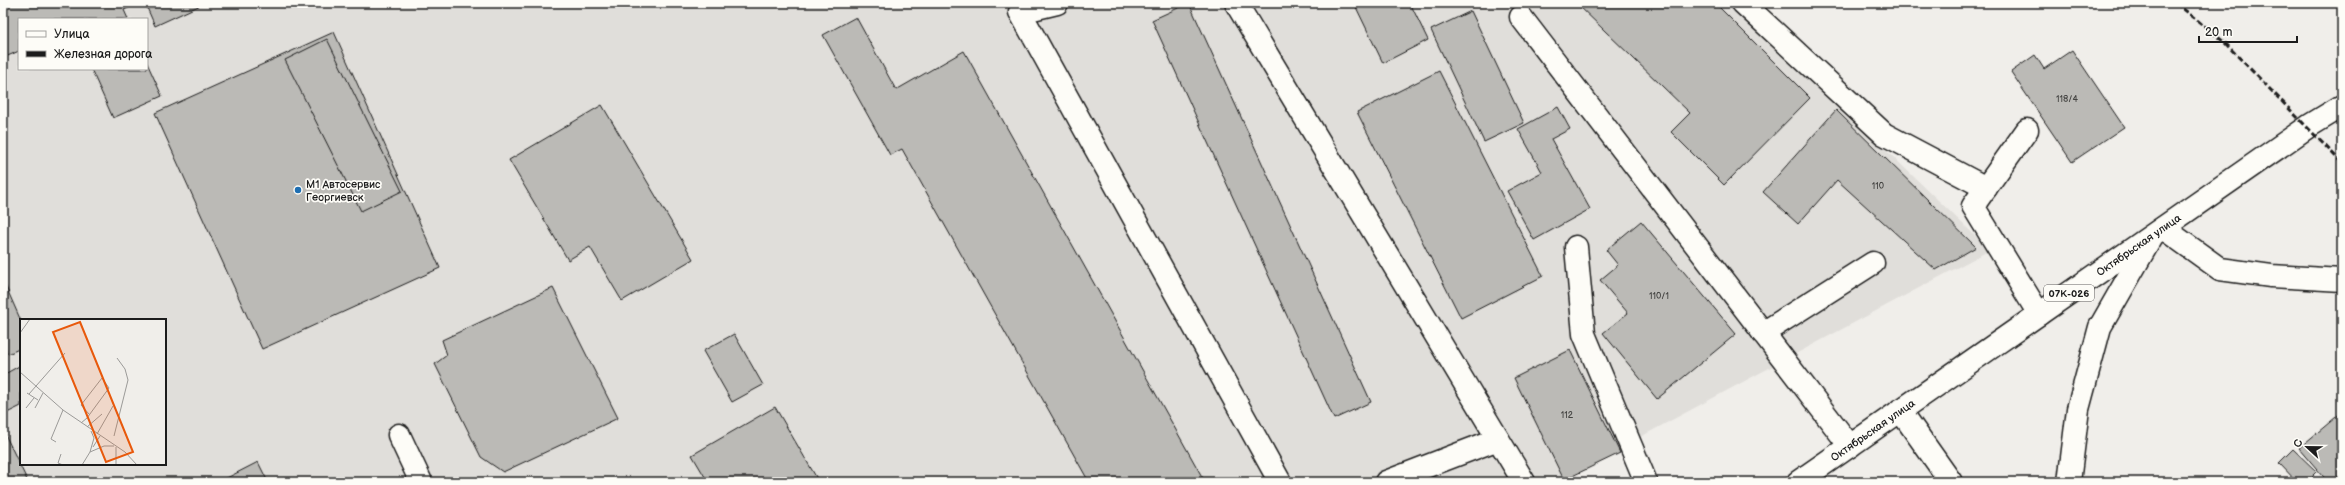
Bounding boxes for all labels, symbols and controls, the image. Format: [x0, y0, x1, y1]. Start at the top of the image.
legend [18, 18, 148, 70]
scale bar [2199, 18, 2297, 44]
text: 20 m [2205, 25, 2232, 40]
text: Улица [54, 27, 90, 42]
text: Железная дорога [54, 47, 152, 62]
house number: 118/4 [2056, 94, 2078, 105]
place label: М1 Автосервис Георгиевск [306, 178, 381, 204]
house number: 110 [1872, 181, 1884, 192]
marker: М1 Автосервис Георгиевск [293, 185, 303, 195]
street label: Октябрьская улица [2094, 211, 2184, 279]
road number: 07К-026 [2044, 285, 2094, 301]
house number: 110/1 [1649, 291, 1669, 302]
inset map [20, 319, 166, 465]
street label: Октябрьская улица [1828, 396, 1918, 464]
house number: 112 [1561, 410, 1574, 421]
north arrow [2287, 427, 2327, 467]
text: С [2291, 437, 2306, 449]

